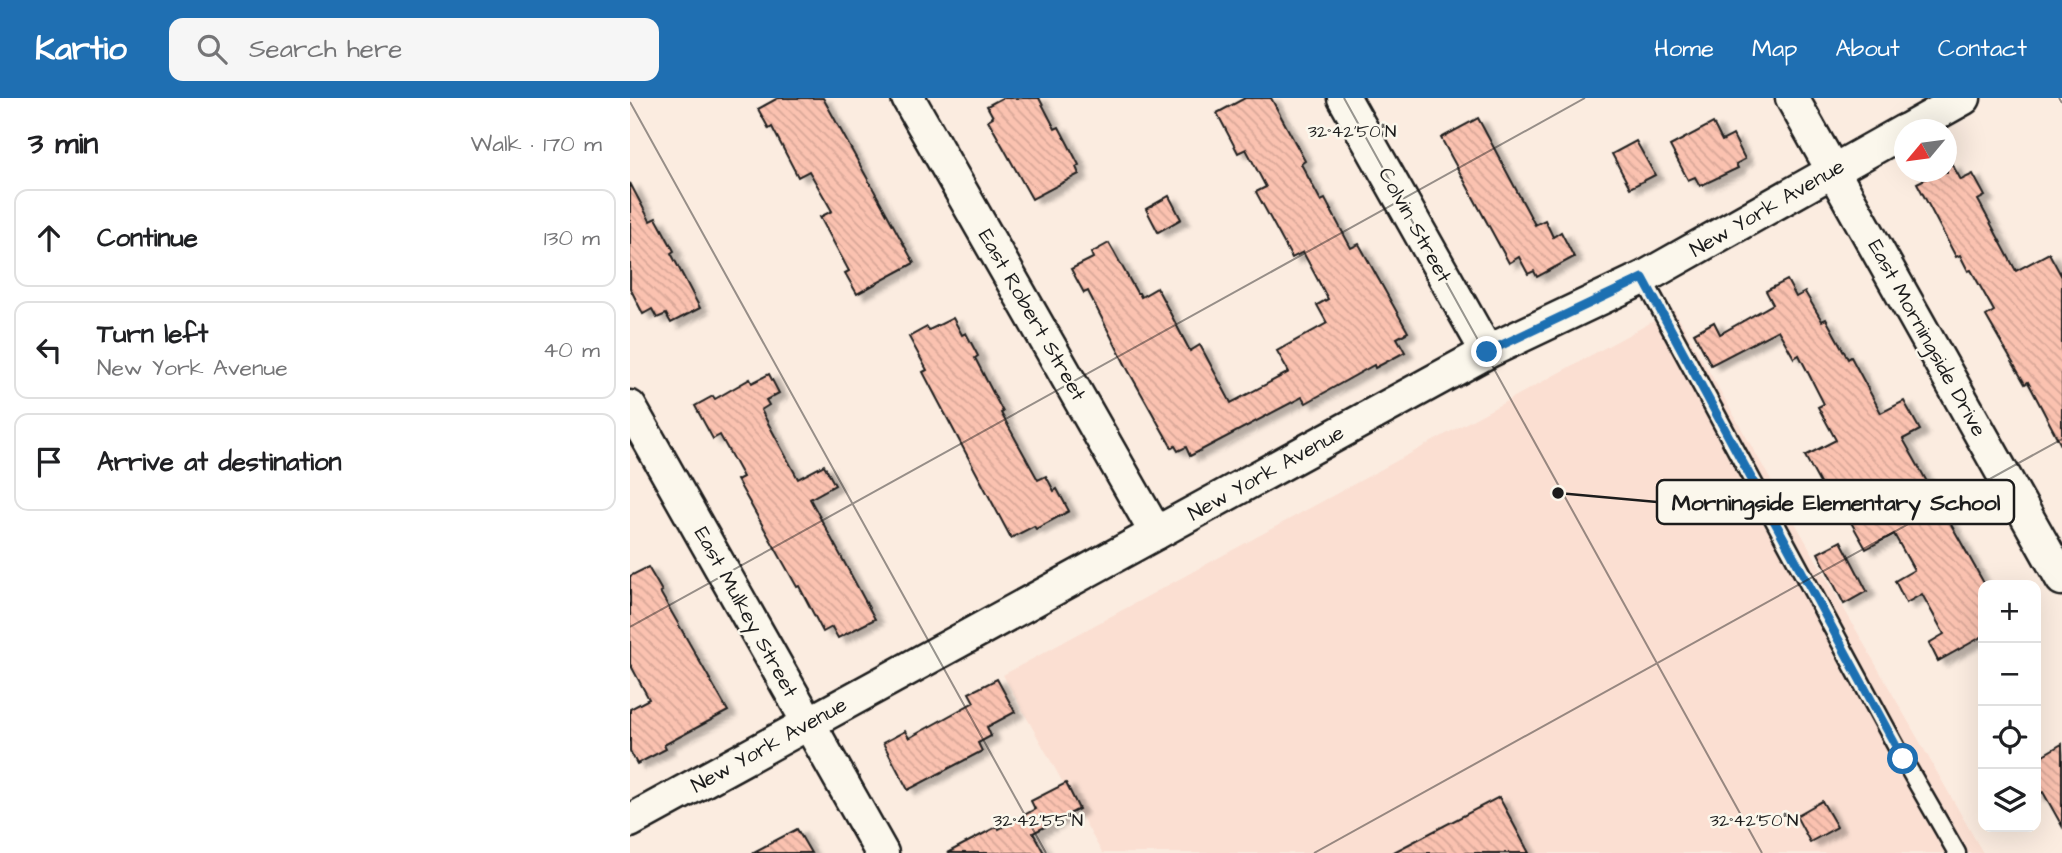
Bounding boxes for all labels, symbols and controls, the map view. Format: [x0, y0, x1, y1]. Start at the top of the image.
search box [169, 18, 659, 81]
text: Kartio [35, 26, 127, 72]
icon: search [193, 30, 231, 68]
text: Search here [249, 31, 402, 67]
text: Home [1654, 32, 1714, 66]
text: Map [1752, 32, 1797, 66]
text: About [1835, 32, 1900, 66]
text: Contact [1938, 32, 2027, 66]
text: 32°42'50"N [1308, 119, 1396, 144]
north arrow [1894, 119, 1957, 182]
text: 3 min [28, 123, 98, 165]
text: Walk · 170 m [471, 128, 602, 160]
street label: New York Avenue [1684, 152, 1850, 264]
street label: Colvin Street [1371, 162, 1459, 288]
icon: ahead [30, 219, 68, 257]
text: Continue [97, 220, 198, 256]
text: 130 m [544, 222, 600, 254]
street label: East Robert Street [971, 224, 1093, 407]
street label: East Morningside Drive [1859, 234, 1993, 443]
text: Turn left [97, 316, 208, 352]
icon: left [30, 331, 68, 369]
text: 40 m [543, 334, 600, 366]
route end [1471, 336, 1502, 367]
text: New York Avenue [97, 352, 288, 384]
street label: New York Avenue [1183, 418, 1349, 528]
icon: arrive [30, 443, 68, 481]
text: Arrive at destination [97, 444, 342, 480]
callout: Morningside Elementary School [1657, 480, 2014, 524]
text: Morningside Elementary School [1672, 487, 2001, 521]
street label: East Mulkey Street [685, 521, 805, 704]
map controls [1978, 580, 2041, 832]
button: + [1978, 580, 2041, 643]
button: − [1978, 643, 2041, 706]
street label: New York Avenue [686, 690, 852, 800]
button: locate [1978, 706, 2041, 769]
route start [1887, 743, 1918, 774]
button: layers [1978, 769, 2041, 832]
text: 32°42'55"N [993, 808, 1083, 833]
text: 32°42'50"N [1710, 808, 1798, 833]

